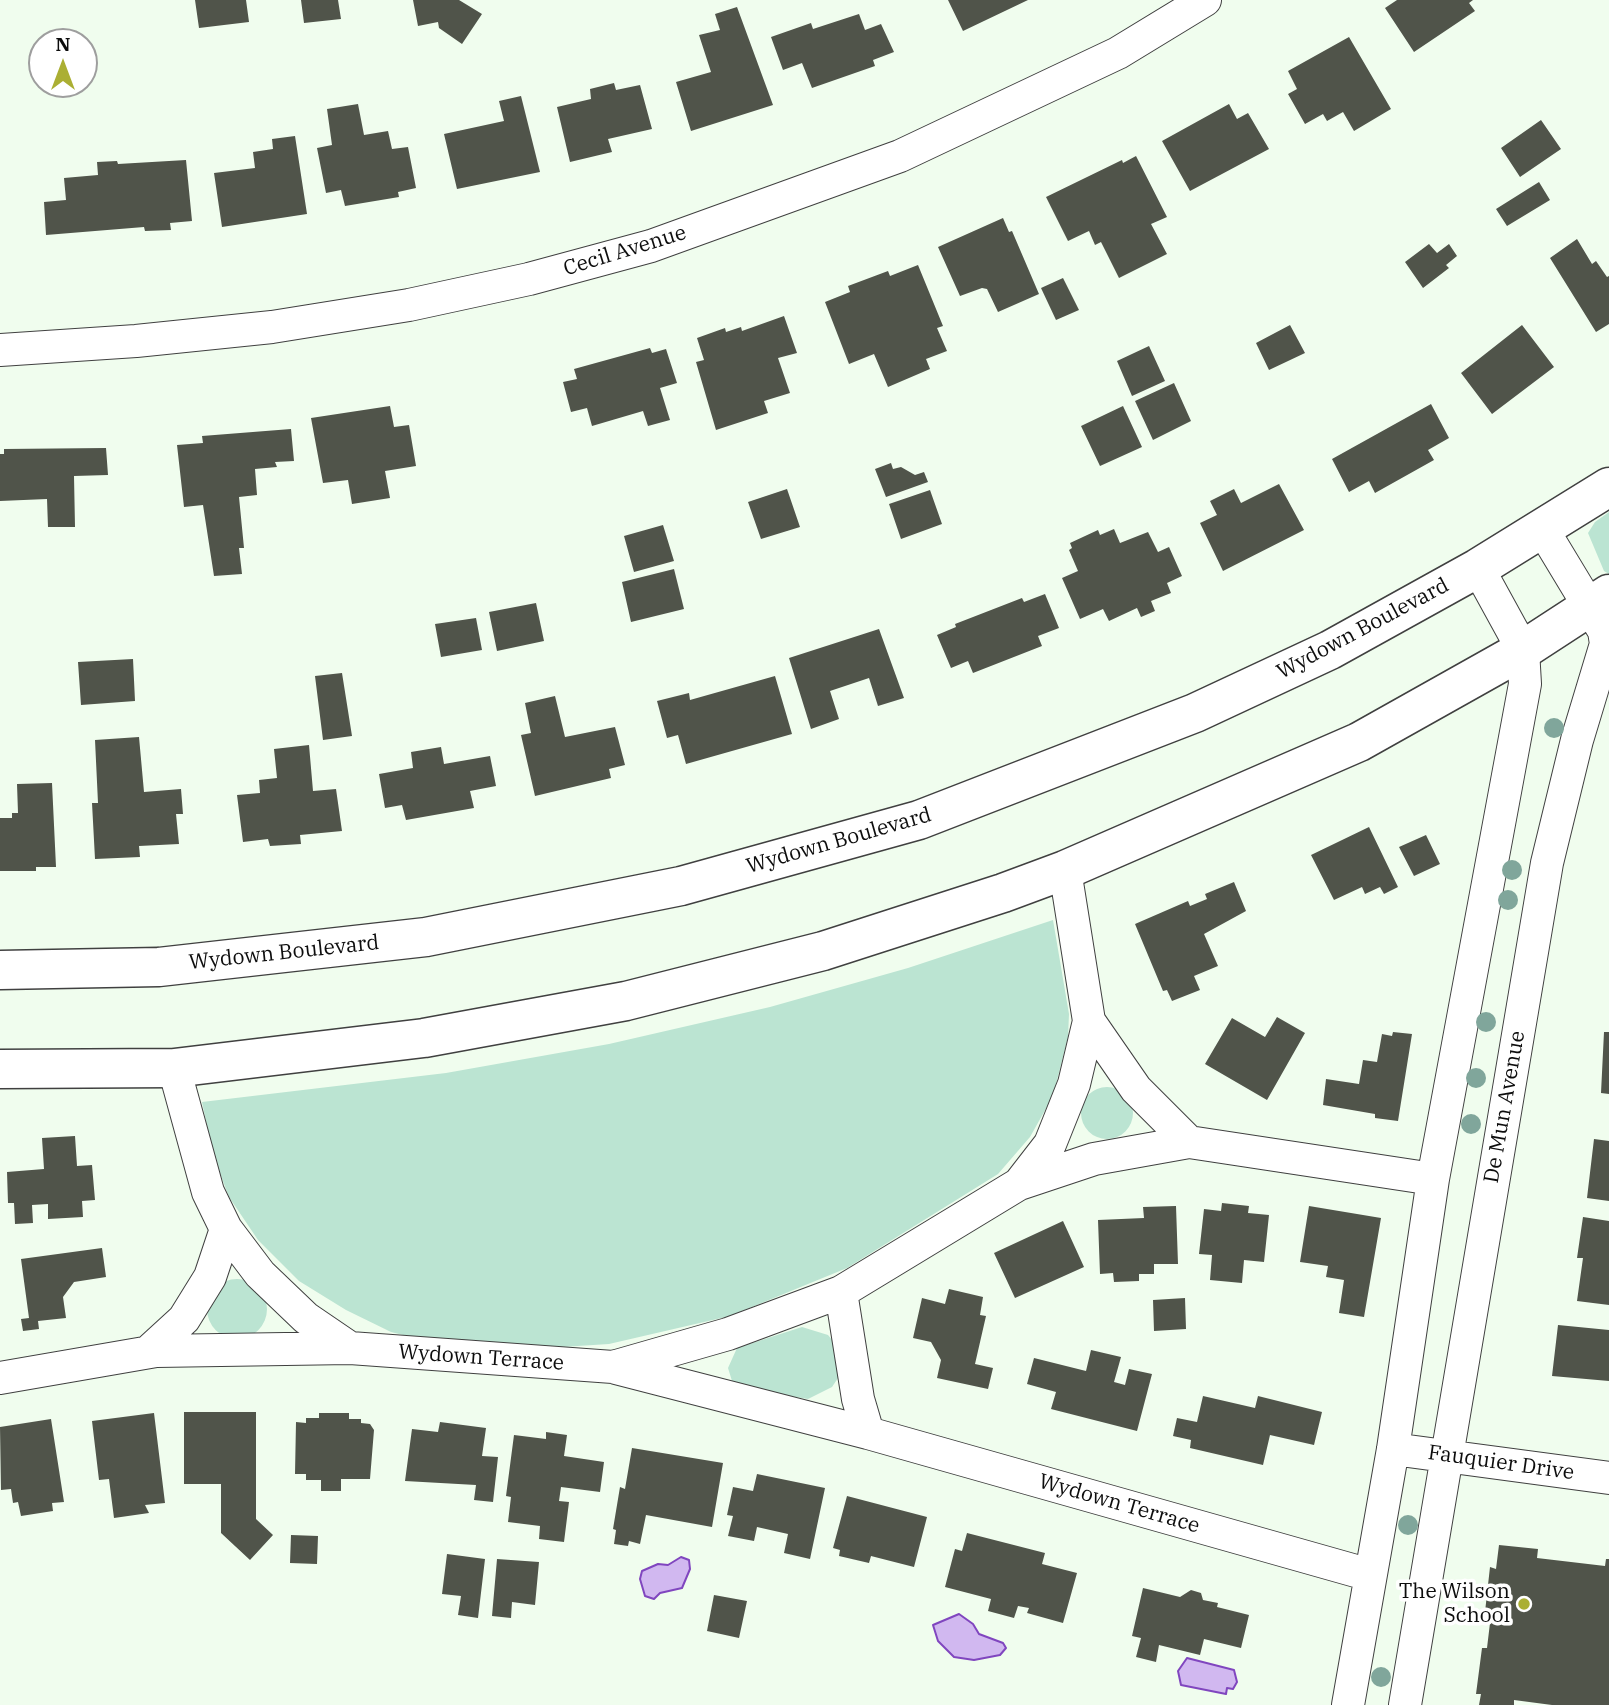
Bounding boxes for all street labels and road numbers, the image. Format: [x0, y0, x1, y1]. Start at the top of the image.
street label: Cecil Avenue [561, 220, 689, 282]
street label: Wydown Boulevard [1273, 573, 1453, 685]
street label: Wydown Boulevard [744, 803, 934, 879]
street label: Wydown Boulevard [188, 930, 380, 976]
street label: De Mun Avenue [1479, 1029, 1531, 1185]
street label: Wydown Terrace [397, 1340, 565, 1376]
street label: Fauquier Drive [1426, 1440, 1576, 1486]
street label: Wydown Terrace [1036, 1469, 1202, 1539]

